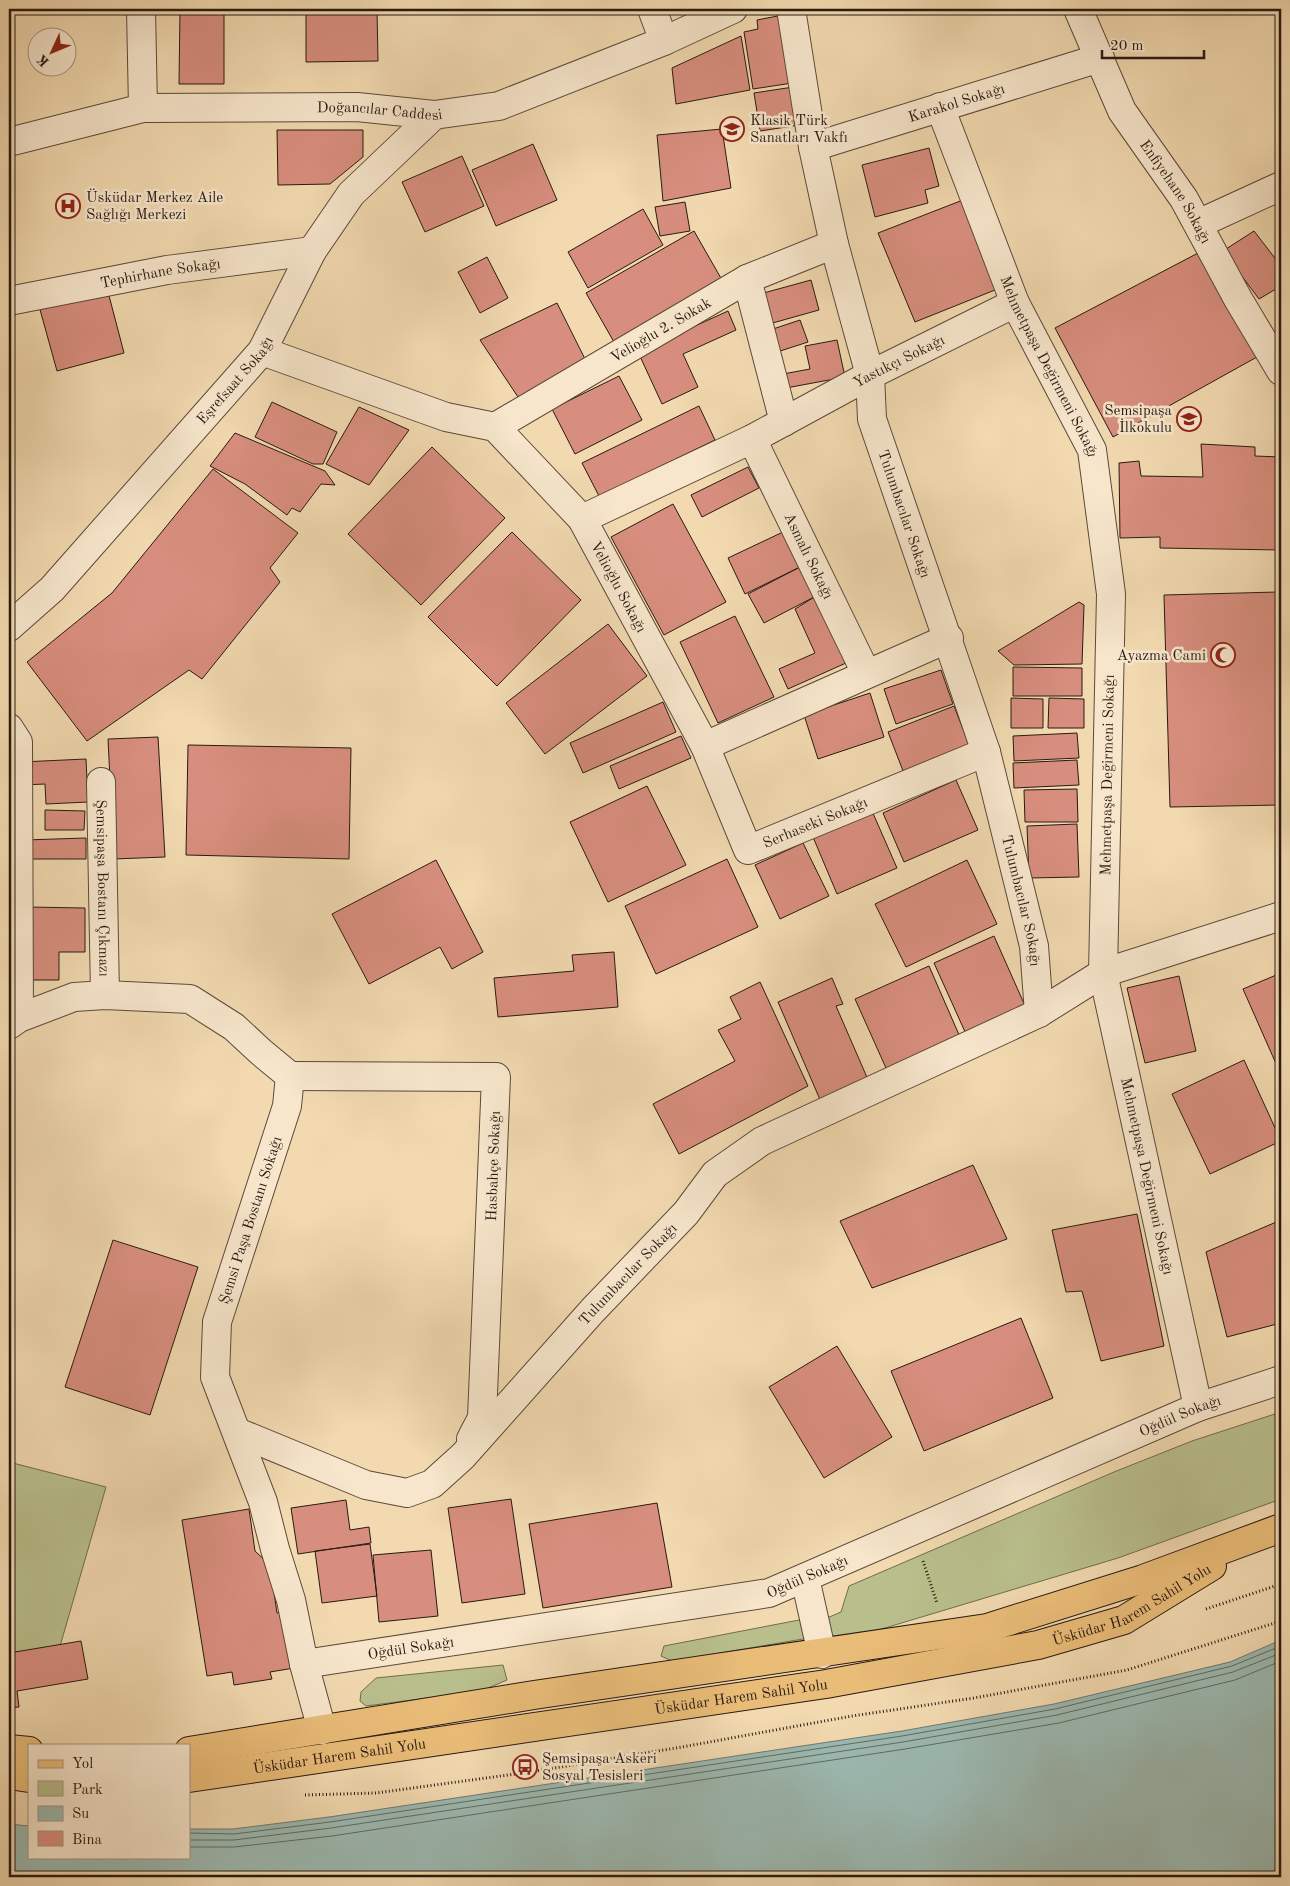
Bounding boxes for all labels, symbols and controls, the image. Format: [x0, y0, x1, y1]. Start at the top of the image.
north arrow [28, 28, 78, 78]
scale bar [1102, 28, 1205, 60]
text: 20 m [1110, 39, 1144, 54]
text: K [34, 51, 52, 69]
street label: Karakol Sokağı [907, 82, 1007, 126]
street label: Doğancılar Caddesi [317, 101, 443, 124]
place label: Klasik Türk Sanatları Vakfı [750, 114, 848, 146]
school or university icon: Klasik Türk Sanatları Vakfı [719, 116, 745, 142]
street label: Enfiyehane Sokağı [1136, 138, 1213, 246]
place label: Üsküdar Merkez Aile Sağlığı Merkezi [86, 188, 223, 223]
hospital icon: Üsküdar Merkez Aile Sağlığı Merkezi [55, 193, 81, 219]
street label: Tephirhane Sokağı [99, 257, 222, 292]
street label: Mehmetpaşa Değirmeni Sokağı [996, 274, 1099, 458]
street label: Velioğlu 2. Sokak [608, 296, 714, 366]
street label: Yastıkçı Sokağı [851, 333, 947, 392]
street label: Eşrefsaat Sokağı [195, 335, 277, 428]
place label: Semsipaşa İlkokulu [1104, 404, 1173, 436]
school or university icon: Semsipaşa İlkokulu [1176, 406, 1202, 432]
street label: Tulumbacılar Sokağı [874, 448, 932, 580]
street label: Asmalı Sokağı [780, 511, 835, 602]
street label: Velioğlu Sokağı [587, 539, 648, 635]
mosque icon: Ayazma Cami [1210, 642, 1236, 668]
place label: Ayazma Cami [1117, 649, 1206, 664]
street label: Mehmetpaşa Değirmeni Sokağı [1099, 674, 1118, 876]
street label: Serhaseki Sokağı [761, 796, 870, 852]
street label: Şemsipaşa Bostanı Çıkmazı [92, 799, 111, 977]
street label: Tulumbacılar Sokağı [998, 834, 1042, 967]
street label: Mehmetpaşa Değirmeni Sokağı [1117, 1076, 1175, 1276]
street label: Hasbahçe Sokağı [485, 1110, 504, 1222]
street label: Şemsi Paşa Bostanı Sokağı [217, 1135, 286, 1306]
street label: Tulumbacılar Sokağı [577, 1221, 681, 1329]
street label: Oğdül Sokağı [1137, 1394, 1223, 1440]
street label: Oğdül Sokağı [765, 1554, 851, 1602]
street label: Üsküdar Harem Sahil Yolu [1050, 1562, 1214, 1649]
street label: Oğdül Sokağı [367, 1635, 455, 1663]
street label: Üsküdar Harem Sahil Yolu [653, 1678, 829, 1718]
street label: Üsküdar Harem Sahil Yolu [252, 1737, 427, 1777]
legend [28, 1744, 190, 1858]
place label: Şemsipaşa Askeri Sosyal Tesisleri [542, 1752, 657, 1784]
bus stop icon: Şemsipaşa Askeri Sosyal Tesisleri [512, 1754, 538, 1780]
text: Yol [72, 1757, 93, 1772]
text: Park [72, 1783, 103, 1798]
text: Su [72, 1807, 89, 1822]
text: Bina [72, 1833, 103, 1848]

